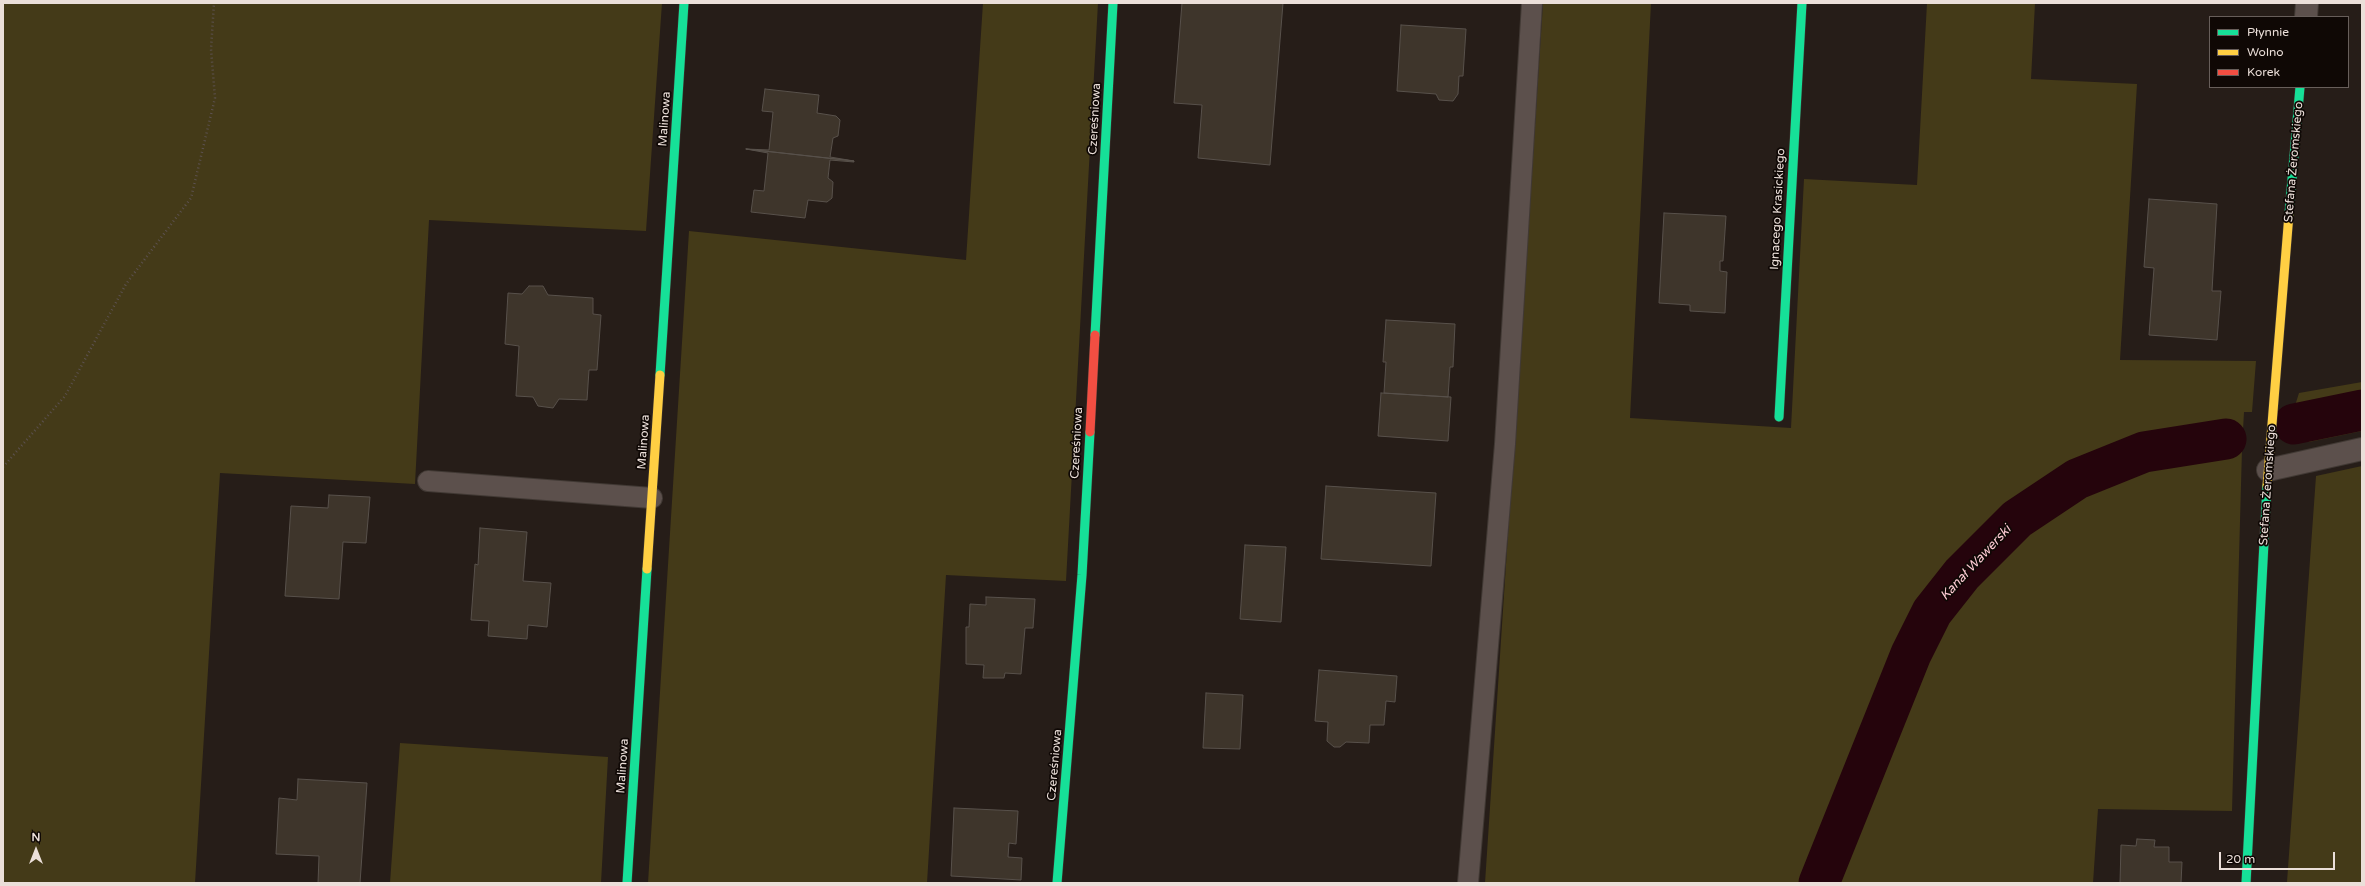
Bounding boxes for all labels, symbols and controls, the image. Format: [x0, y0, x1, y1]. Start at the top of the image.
legend [2209, 16, 2349, 88]
text: Płynnie [2247, 25, 2289, 39]
text: Wolno [2247, 45, 2283, 59]
text: Korek [2247, 65, 2280, 79]
street label: Czereśniowa [1086, 83, 1104, 155]
street label: Malinowa [656, 91, 674, 147]
street label: Stefana Żeromskiego [2282, 101, 2306, 223]
street label: Ignacego Krasickiego [1768, 148, 1788, 270]
street label: Czereśniowa [1068, 407, 1086, 479]
street label: Malinowa [635, 414, 653, 470]
street label: Stefana Żeromskiego [2257, 424, 2279, 546]
water label: Kanał Wawerski [1937, 522, 2015, 604]
street label: Czereśniowa [1045, 729, 1065, 801]
street label: Malinowa [614, 738, 632, 794]
north arrow [16, 830, 56, 870]
text: N [32, 831, 40, 844]
scale bar [2221, 844, 2337, 870]
text: 20 m [2226, 852, 2255, 866]

